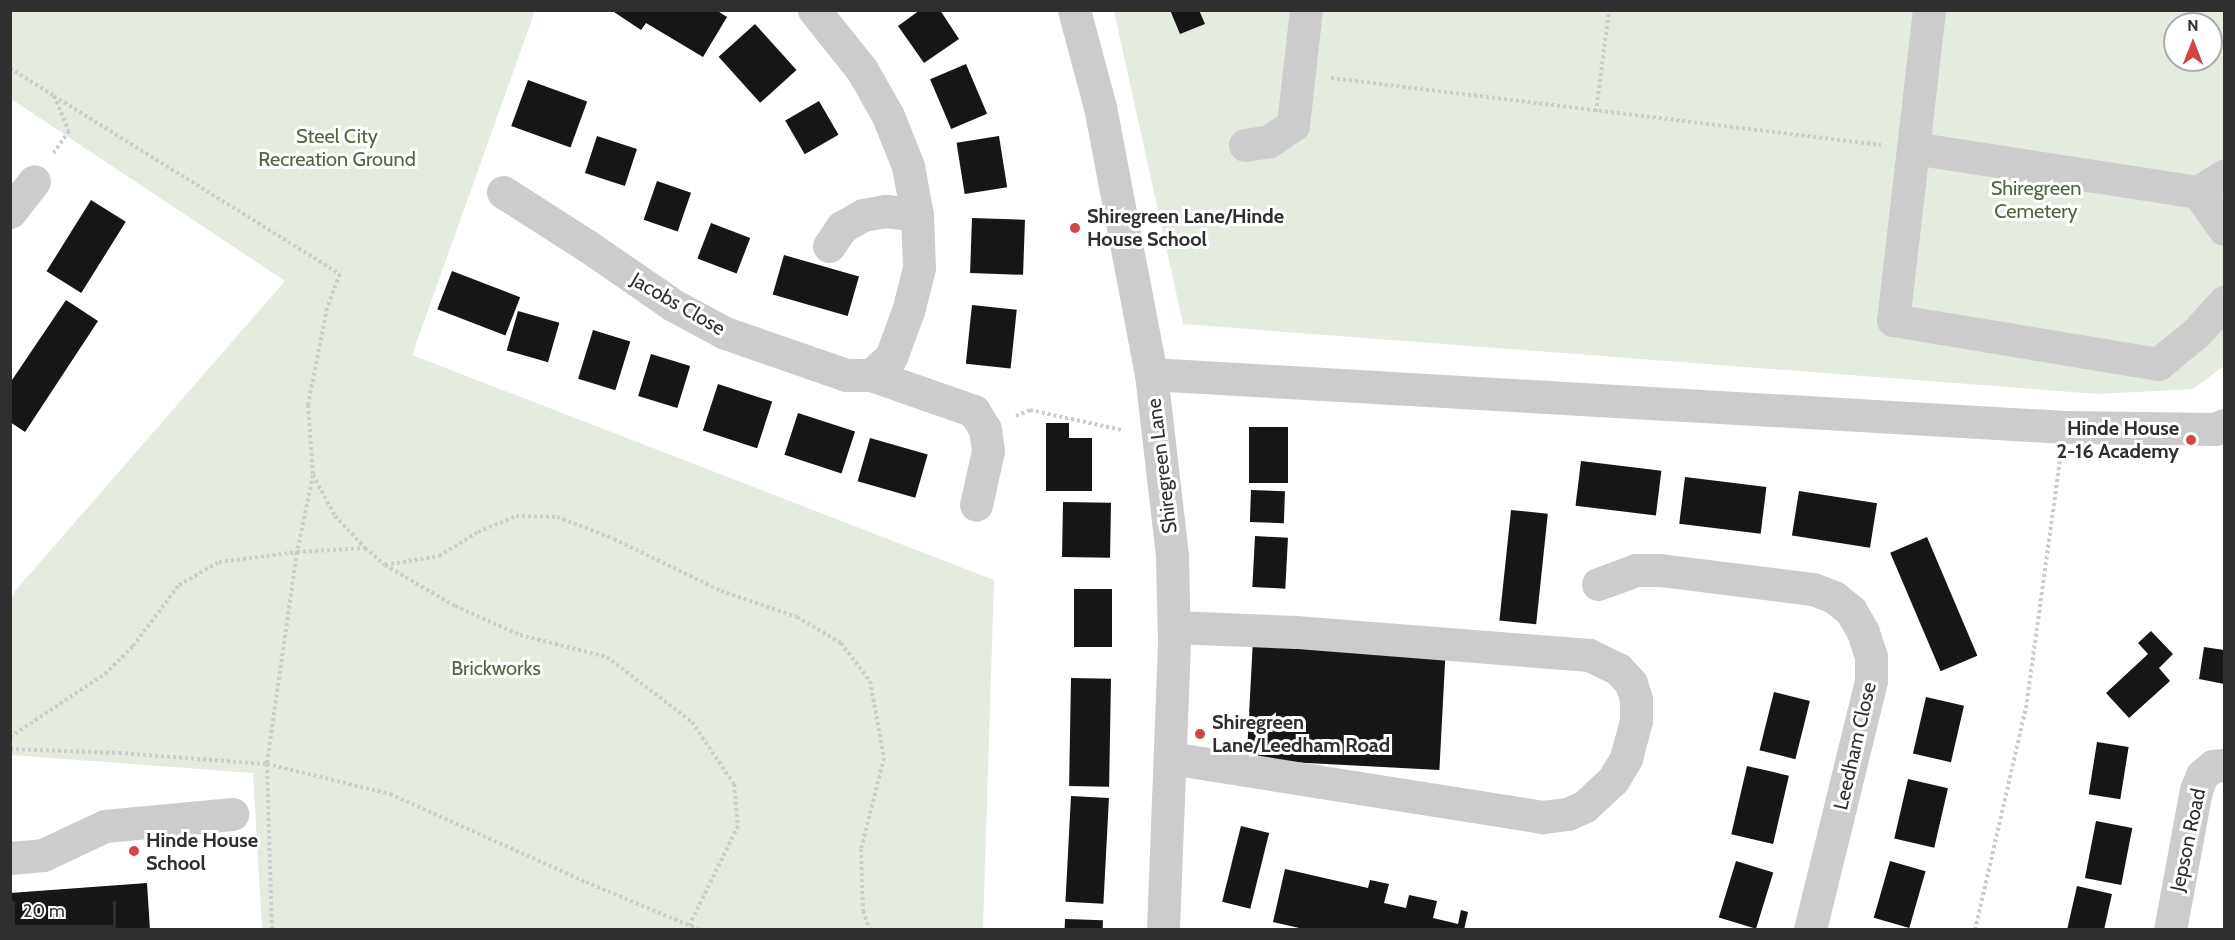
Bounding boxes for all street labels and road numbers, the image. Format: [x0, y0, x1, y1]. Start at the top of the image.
street label: Jacobs Close [627, 267, 729, 341]
street label: Shiregreen Lane [1142, 397, 1182, 535]
street label: Leedham Close [1829, 680, 1881, 812]
street label: Jepson Road [2165, 786, 2211, 894]

